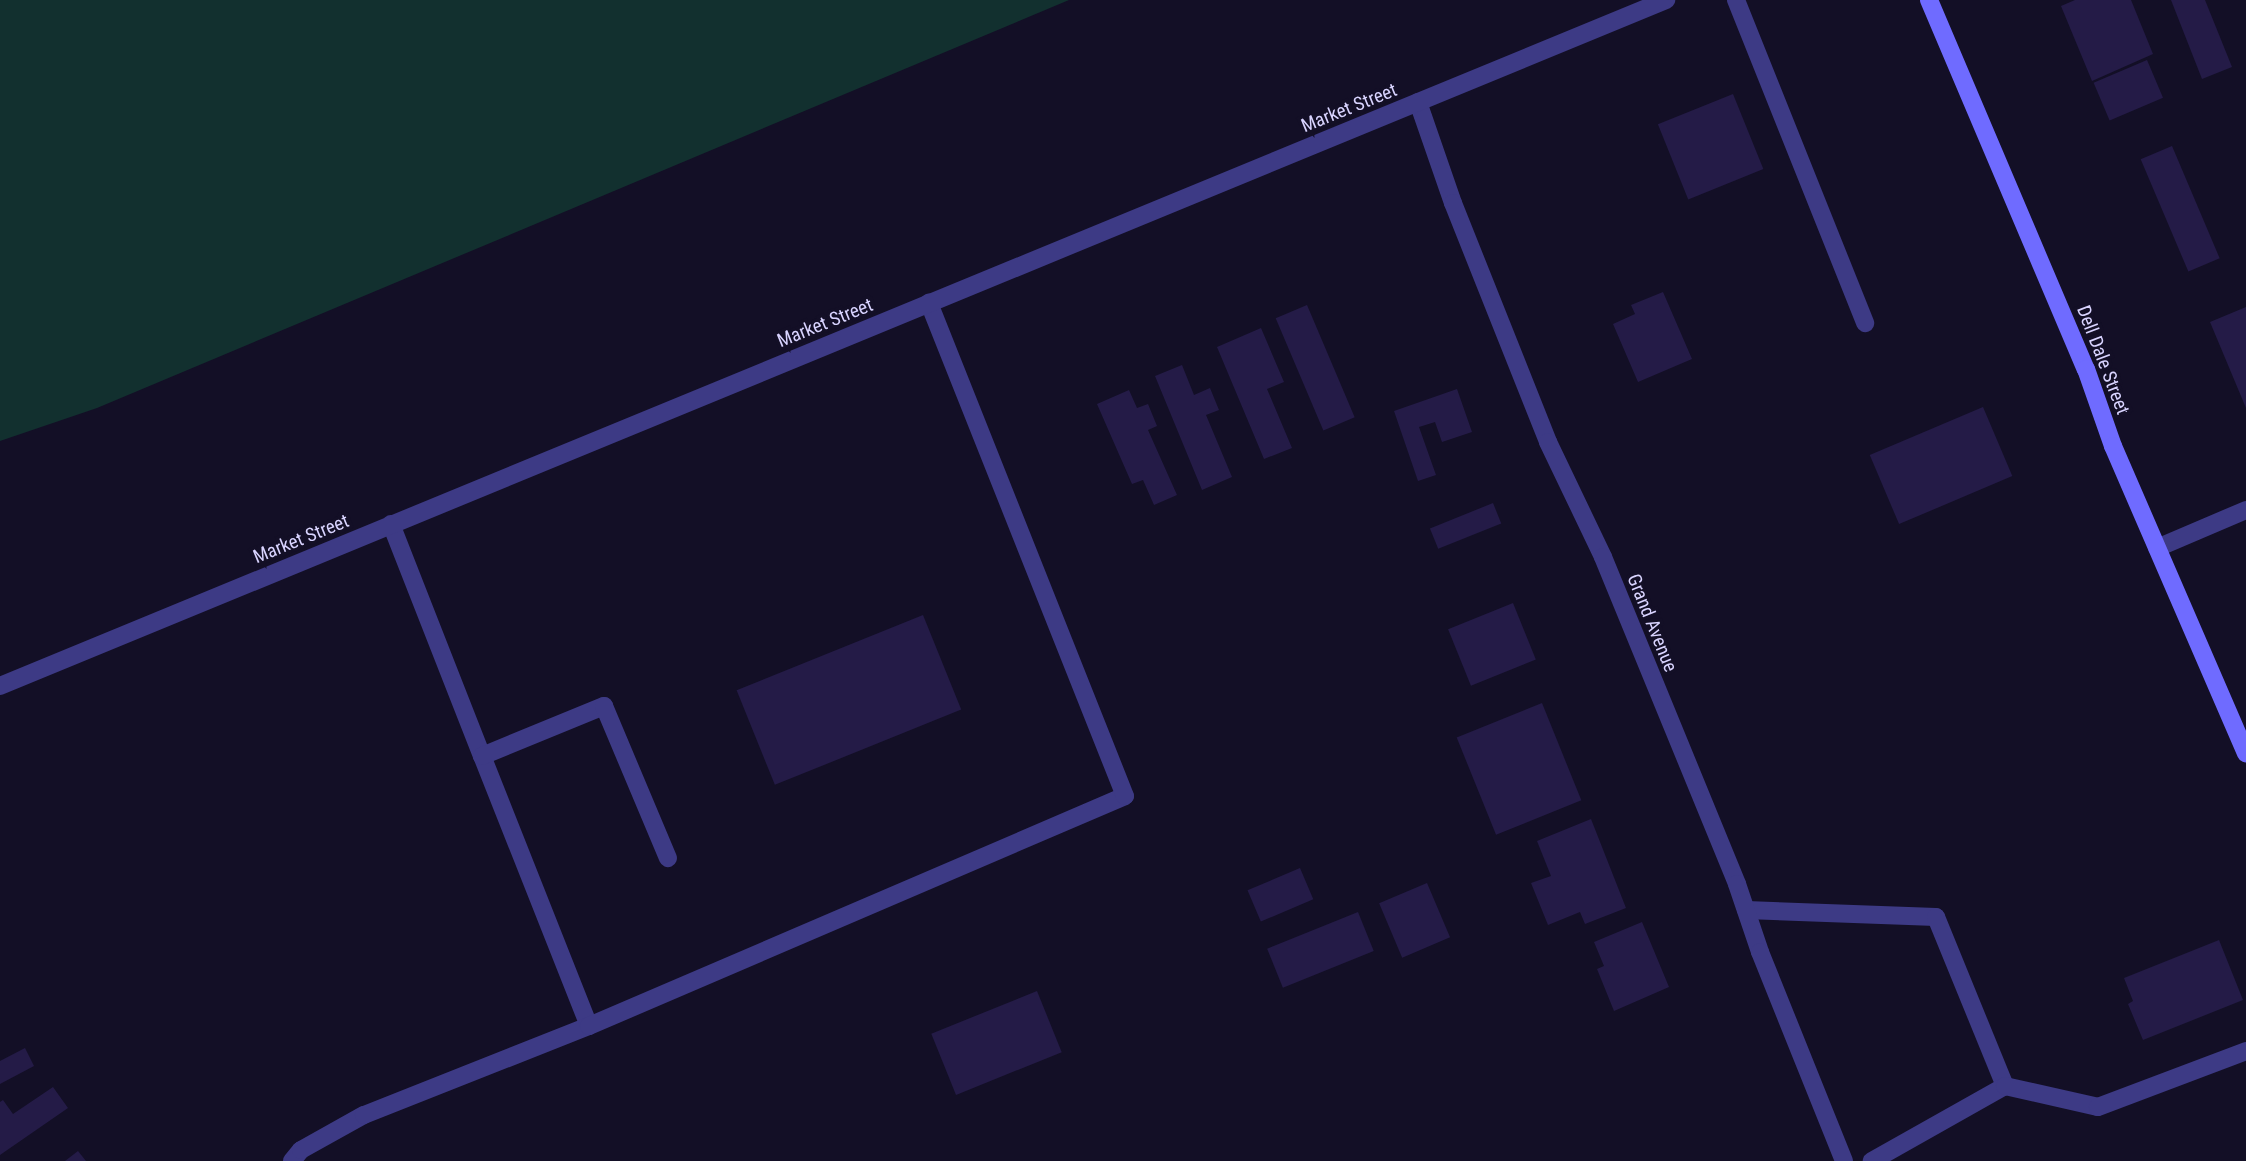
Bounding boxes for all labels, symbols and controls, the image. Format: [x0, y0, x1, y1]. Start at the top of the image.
street label: Market Street [1298, 79, 1400, 137]
street label: Market Street [774, 294, 876, 352]
street label: Dell Dale Street [2072, 302, 2134, 418]
street label: Market Street [250, 510, 352, 568]
street label: Grand Avenue [1622, 571, 1682, 675]

